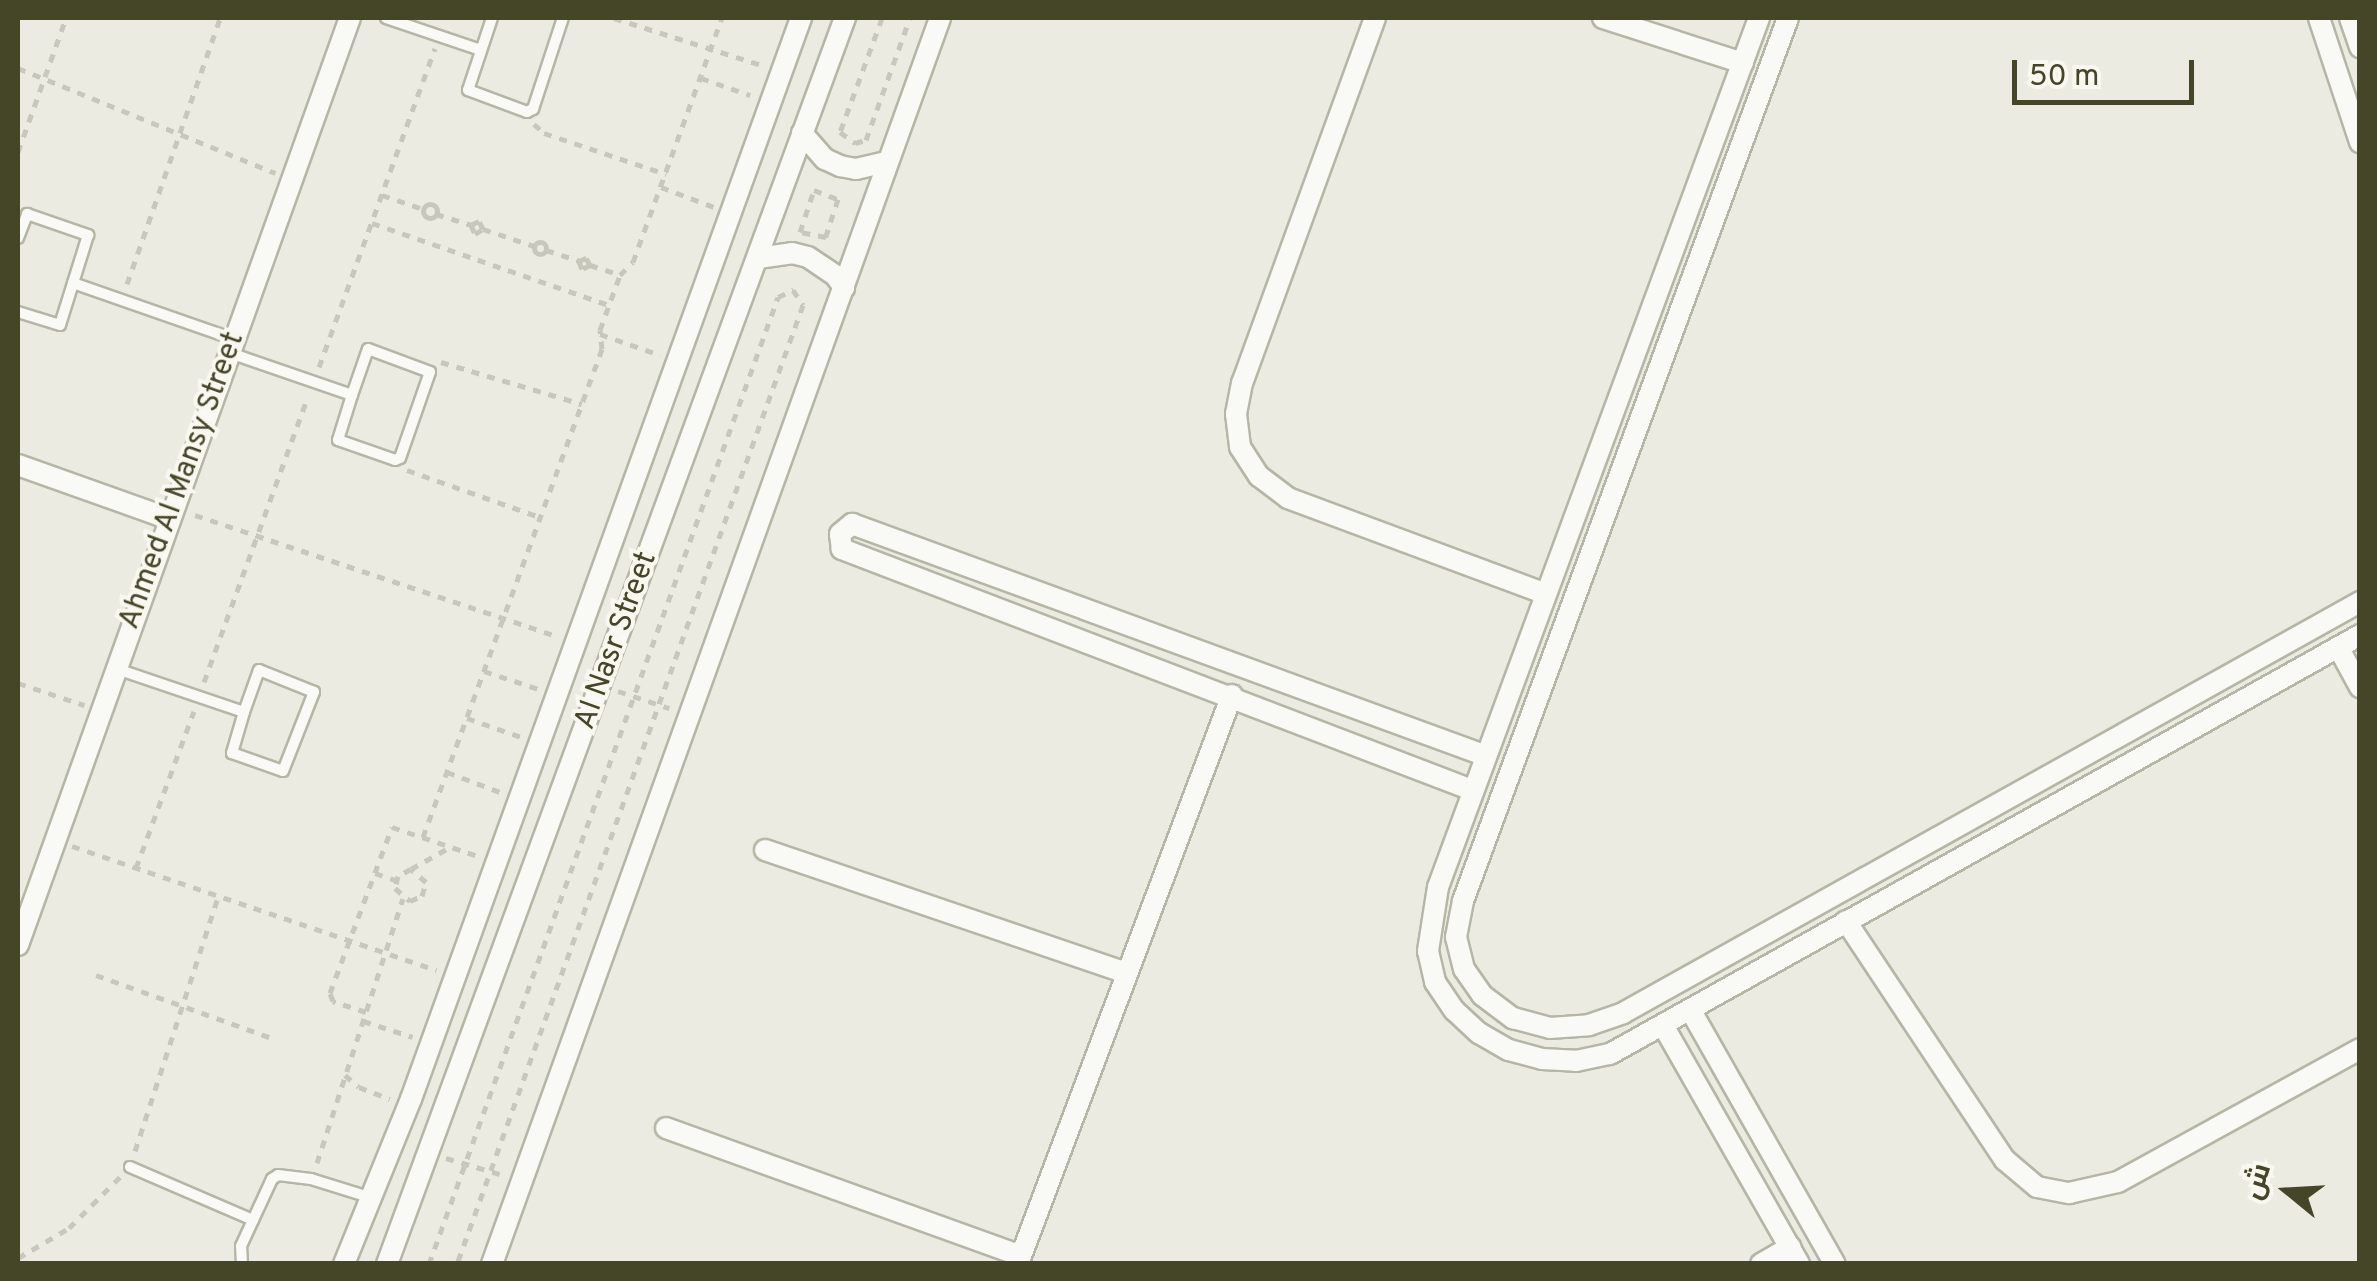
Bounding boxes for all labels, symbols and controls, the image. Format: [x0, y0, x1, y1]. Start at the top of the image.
scale bar [2017, 40, 2200, 102]
text: 50 m [2029, 59, 2099, 96]
street label: Ahmed Al Mansy Street [112, 327, 254, 635]
street label: Al Nasr Street [568, 547, 666, 735]
north arrow [2237, 1141, 2337, 1241]
text: ش [2236, 1159, 2281, 1204]

